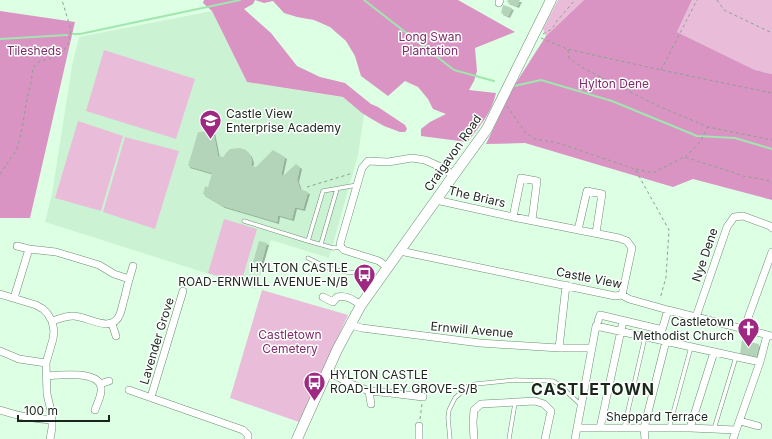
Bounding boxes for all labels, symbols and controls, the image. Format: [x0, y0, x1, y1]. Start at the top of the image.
park label: Long Swan Plantation [398, 29, 462, 58]
park label: Tilesheds [7, 43, 61, 58]
park label: Hylton Dene [579, 76, 649, 91]
place label: Castle View Enterprise Academy [226, 106, 341, 135]
school or university icon: Castle View Enterprise Academy [197, 108, 223, 141]
street label: Craigavon Road [421, 112, 485, 194]
street label: The Briars [447, 183, 507, 210]
street label: Nye Dene [688, 226, 721, 284]
place label: HYLTON CASTLE ROAD-ERNWILL AVENUE-N/B [178, 260, 348, 289]
bus stop icon: HYLTON CASTLE ROAD-ERNWILL AVENUE-N/B [351, 262, 377, 295]
street label: Castle View [555, 264, 624, 291]
street label: Lavender Grove [136, 296, 177, 386]
place label: Castletown Methodist Church [633, 314, 734, 343]
church icon: Castletown Methodist Church [736, 316, 762, 349]
street label: Ernwill Avenue [430, 318, 514, 341]
park label: Castletown Cemetery [258, 327, 322, 356]
place label: HYLTON CASTLE ROAD-LILLEY GROVE-S/B [330, 367, 478, 396]
bus stop icon: HYLTON CASTLE ROAD-LILLEY GROVE-S/B [302, 369, 328, 402]
district label: CASTLETOWN [531, 379, 655, 399]
scale bar [18, 397, 109, 423]
text: 100 m [24, 403, 58, 418]
street label: Sheppard Terrace [606, 409, 708, 424]

